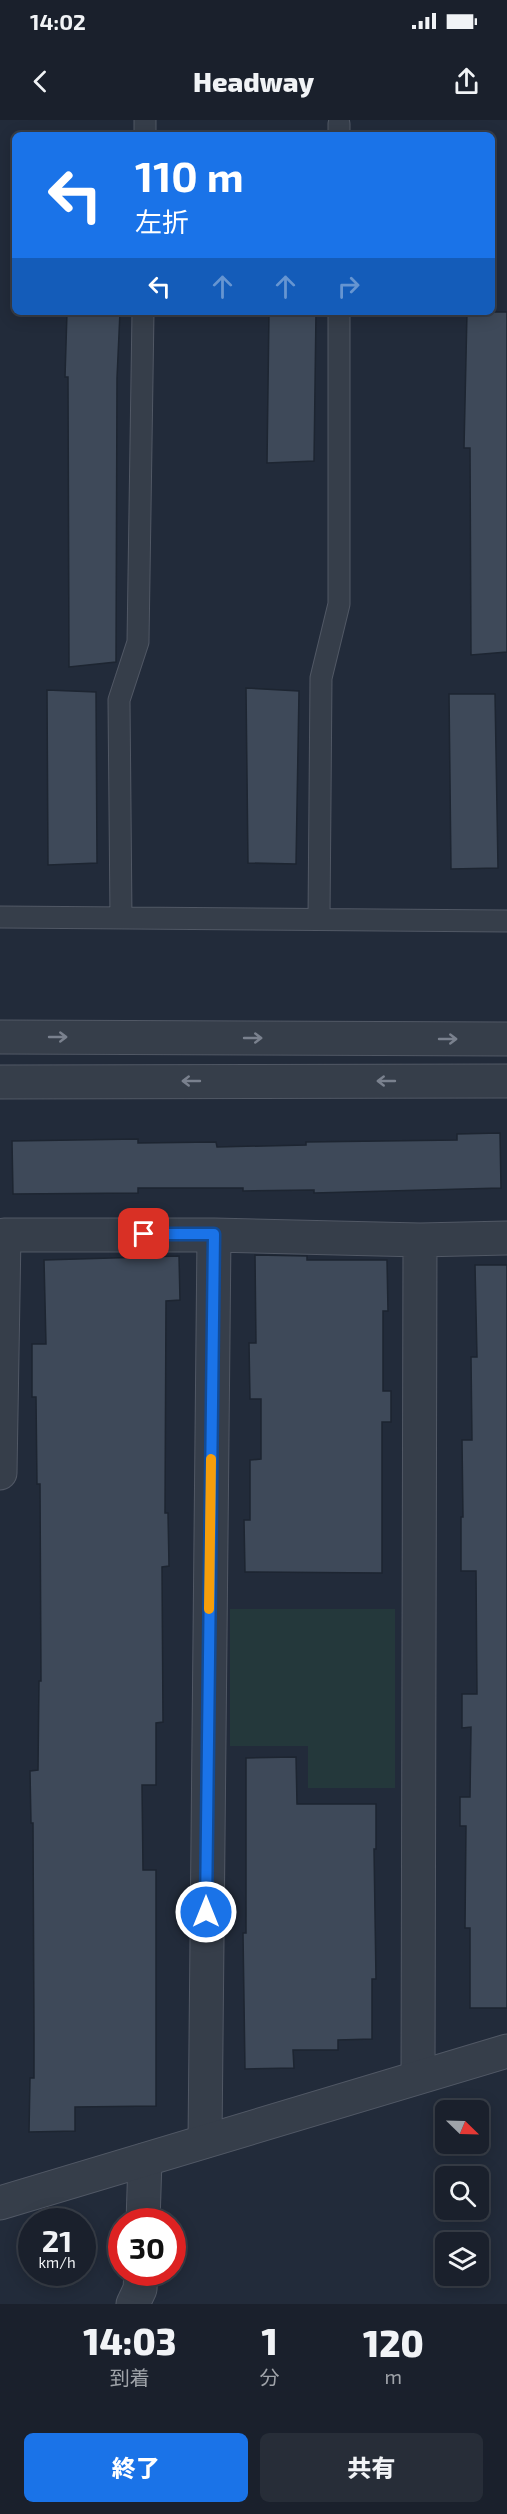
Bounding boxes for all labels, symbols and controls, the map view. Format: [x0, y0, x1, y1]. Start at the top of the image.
text: 14:02 [30, 8, 86, 34]
icon: back [24, 65, 57, 98]
text: Headway [193, 65, 314, 97]
icon: share [450, 65, 483, 98]
text: 110 m [135, 150, 244, 200]
icon: left [36, 156, 114, 234]
text: 左折 [135, 205, 189, 237]
icon: left [143, 270, 176, 303]
icon: ahead [206, 270, 239, 303]
icon: ahead [269, 270, 302, 303]
icon: right [332, 270, 365, 303]
one-way arrow [48, 1031, 68, 1043]
one-way arrow [243, 1032, 263, 1044]
one-way arrow [438, 1033, 458, 1045]
one-way arrow [181, 1075, 201, 1087]
one-way arrow [376, 1075, 396, 1087]
pin [118, 1208, 169, 1259]
icon: arrive [127, 1217, 160, 1250]
position arrow [174, 1880, 238, 1944]
north arrow [435, 2100, 489, 2154]
map controls [435, 2100, 489, 2286]
button: search [435, 2166, 489, 2220]
speed limit sign: 30 [108, 2208, 186, 2286]
text: 21 [42, 2222, 72, 2258]
button: layers [435, 2232, 489, 2286]
text: km/h [38, 2253, 76, 2271]
text: 14:03 [83, 2319, 176, 2362]
text: 1 [262, 2319, 278, 2362]
text: 120 [363, 2321, 424, 2364]
text: m [385, 2364, 402, 2388]
text: 到着 [110, 2365, 150, 2389]
text: 分 [260, 2365, 280, 2389]
button: 終了 [24, 2433, 248, 2502]
button: 共有 [260, 2433, 483, 2502]

